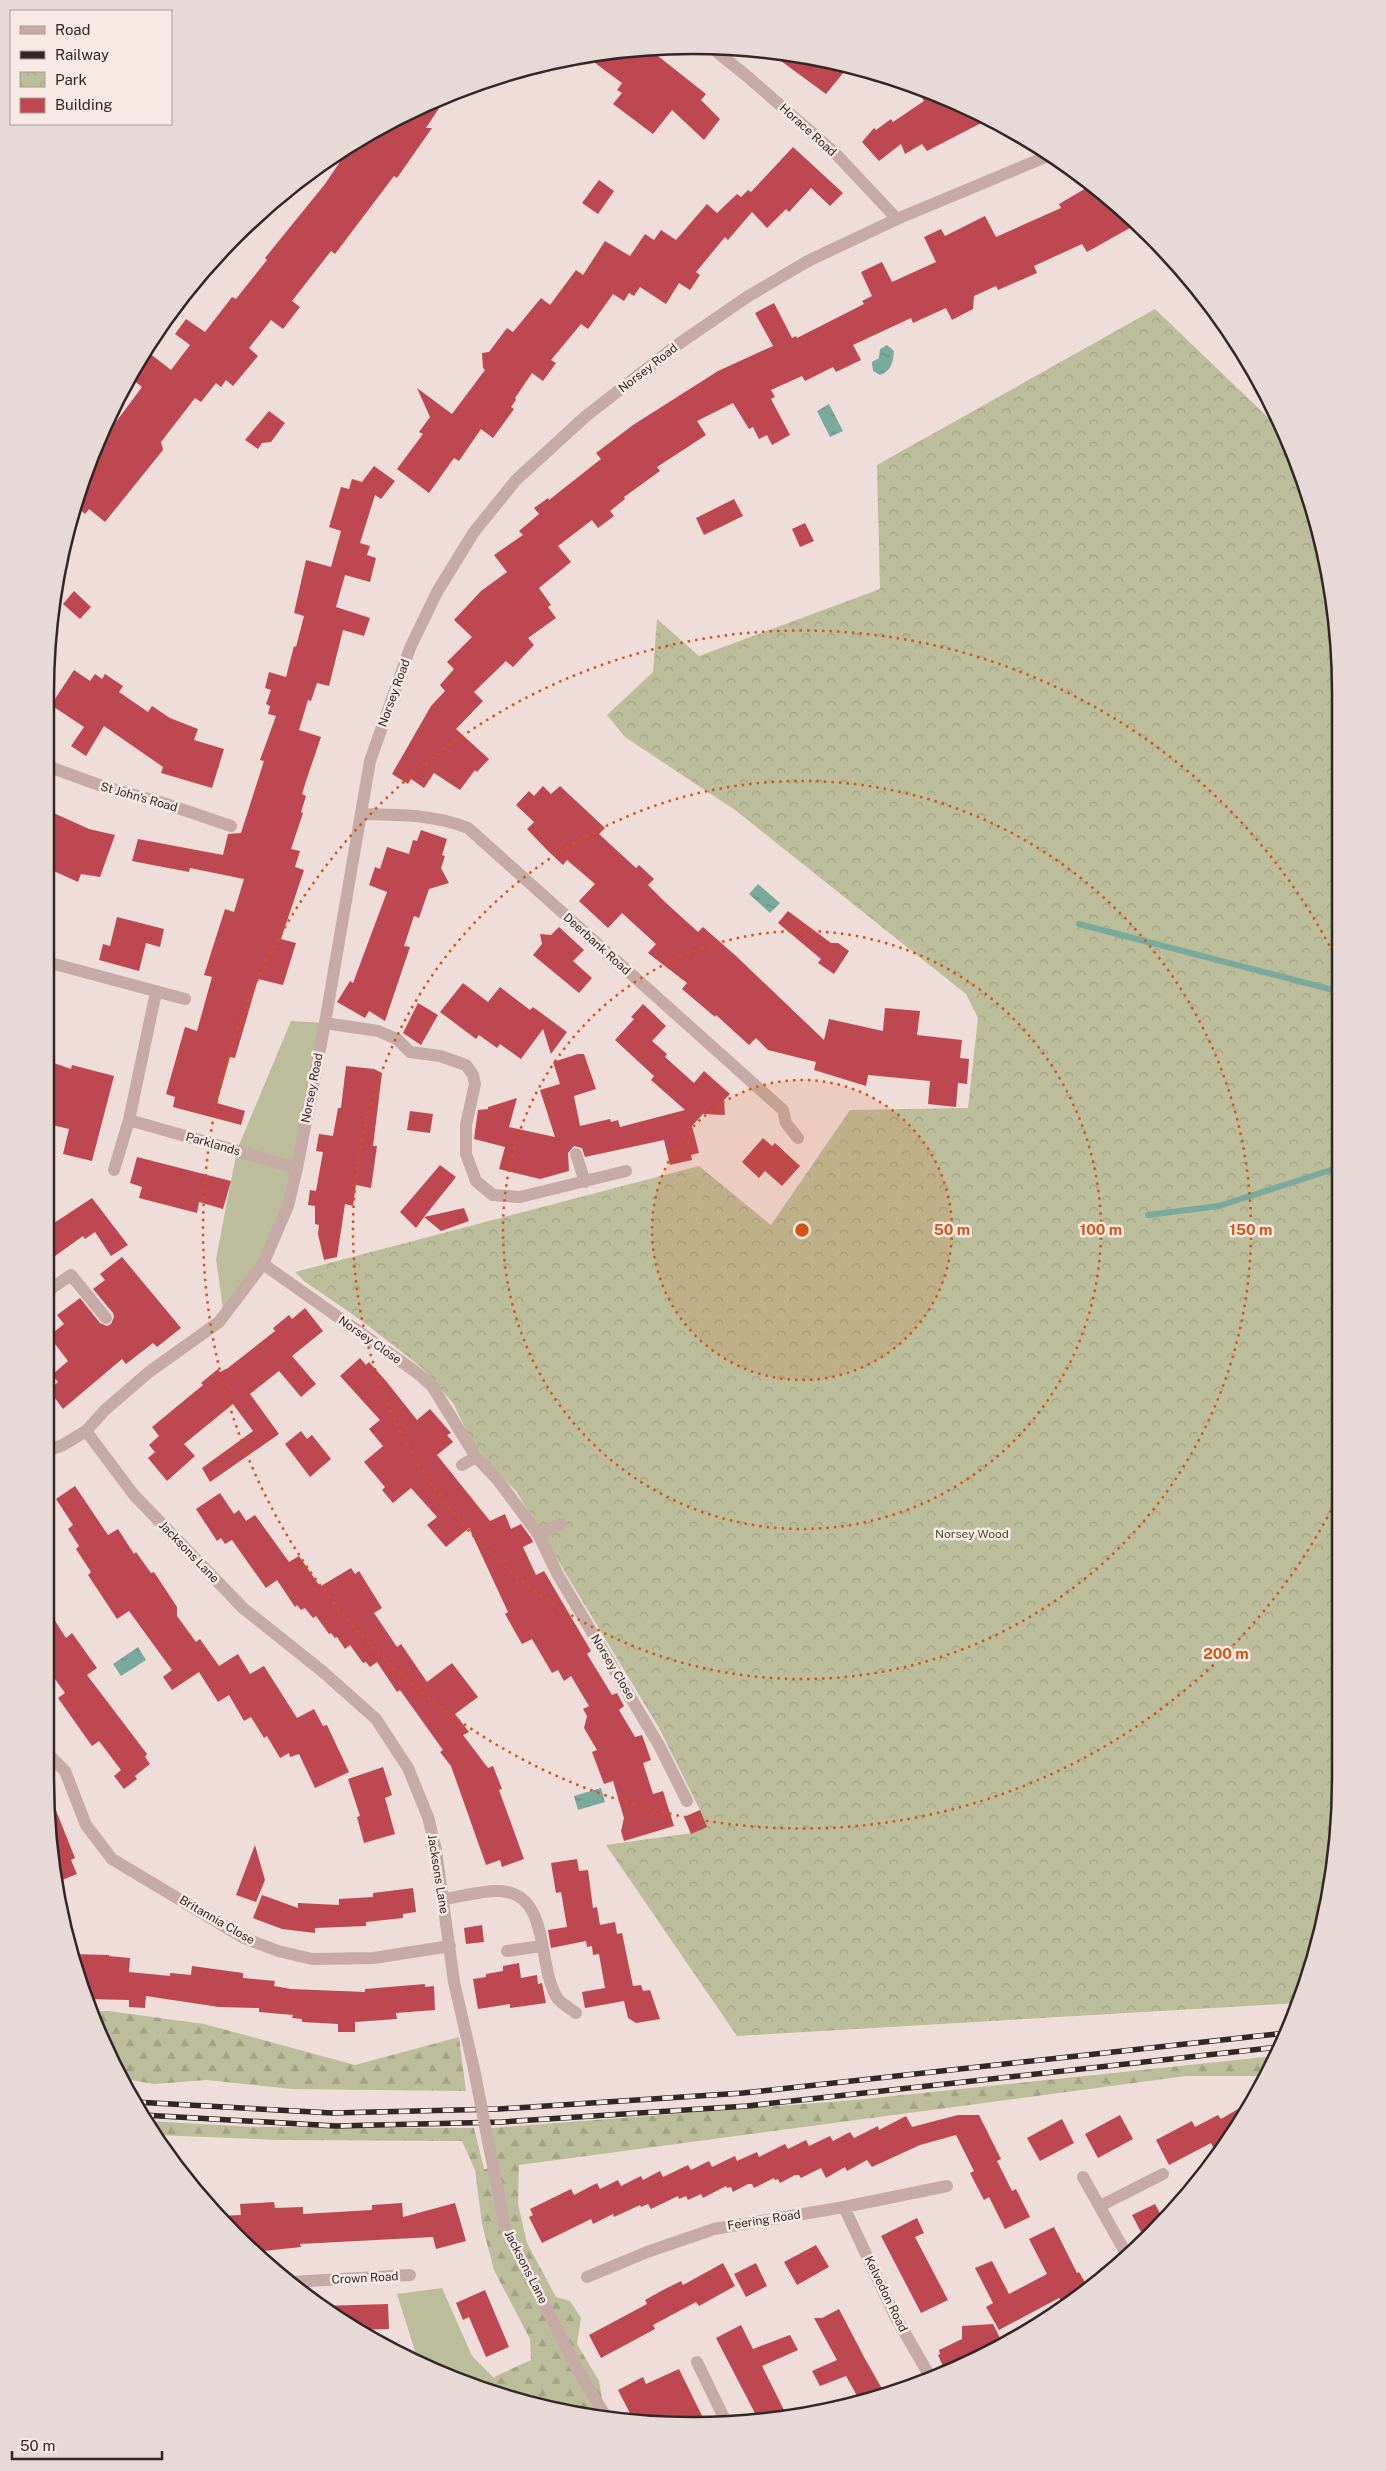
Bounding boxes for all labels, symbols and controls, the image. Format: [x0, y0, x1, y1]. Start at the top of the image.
legend [10, 10, 172, 125]
text: Road [55, 21, 91, 38]
text: Railway [55, 46, 109, 63]
text: Park [55, 71, 87, 88]
text: Building [55, 96, 113, 113]
street label: Horace Road [777, 101, 839, 159]
street label: Norsey Road [616, 341, 680, 395]
street label: Norsey Road [375, 657, 413, 729]
street label: St John's Road [99, 779, 179, 815]
street label: Deerbank Road [561, 910, 633, 978]
street label: Norsey Road [298, 1052, 326, 1124]
street label: Parklands [184, 1130, 242, 1158]
centre of rings [793, 1221, 811, 1239]
text: 50 m [934, 1221, 970, 1238]
text: 100 m [1080, 1221, 1122, 1238]
text: 150 m [1229, 1221, 1273, 1238]
street label: Norsey Close [336, 1313, 404, 1367]
street label: Jacksons Lane [156, 1518, 222, 1586]
park label: Norsey Wood [935, 1527, 1009, 1541]
street label: Norsey Close [588, 1632, 638, 1702]
text: 200 m [1203, 1645, 1249, 1662]
street label: Jacksons Lane [425, 1833, 451, 1915]
street label: Britannia Close [177, 1893, 257, 1947]
street label: Feering Road [726, 2207, 802, 2233]
street label: Jacksons Lane [502, 2228, 551, 2306]
street label: Kelvedon Road [862, 2254, 910, 2334]
street label: Crown Road [331, 2269, 399, 2287]
scale bar [12, 2428, 162, 2460]
text: 50 m [20, 2437, 55, 2454]

